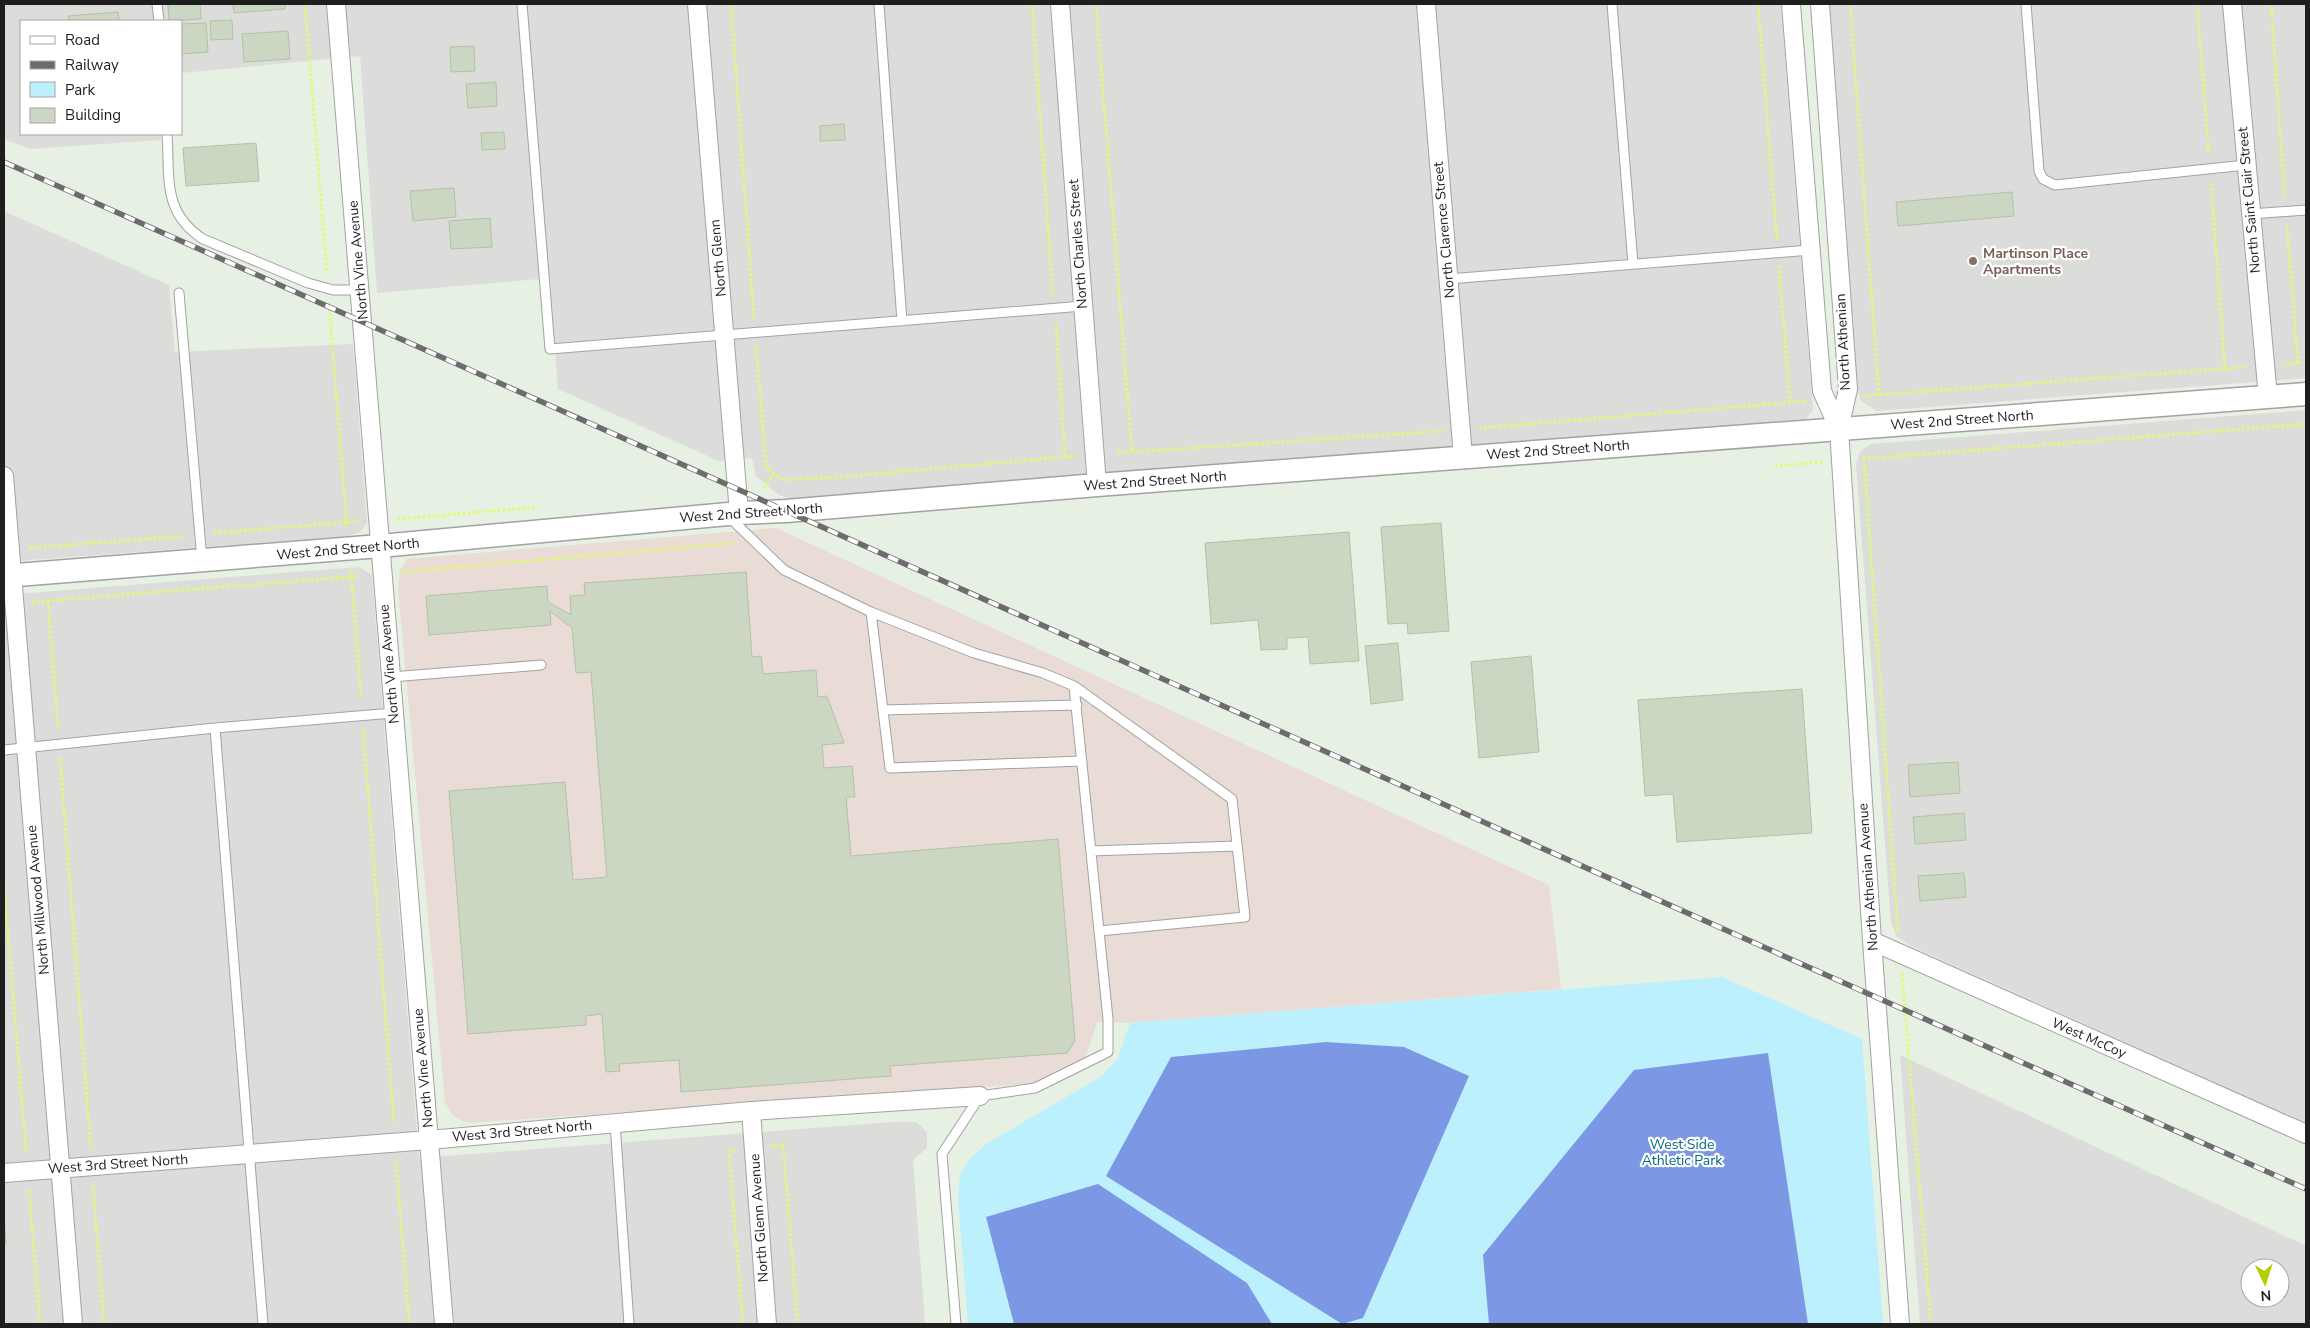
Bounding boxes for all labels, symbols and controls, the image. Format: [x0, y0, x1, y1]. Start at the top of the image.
legend [20, 20, 182, 135]
text: Road [65, 30, 100, 50]
text: Railway [65, 55, 119, 75]
text: Park [65, 80, 95, 100]
text: Building [65, 105, 121, 125]
street label: North Saint Clair Street [2233, 126, 2265, 274]
street label: North Clarence Street [1429, 161, 1459, 299]
street label: North Charles Street [1064, 178, 1092, 309]
street label: North Vine Avenue [343, 200, 373, 320]
street label: North Glenn [705, 219, 731, 297]
place label: Martinson Place Apartments [1983, 244, 2088, 279]
marker: Martinson Place Apartments [1967, 255, 1979, 267]
street label: North Athenian [1831, 293, 1855, 391]
street label: West 2nd Street North [1890, 406, 2034, 434]
street label: West 2nd Street North [1486, 436, 1630, 464]
street label: West 2nd Street North [1083, 467, 1227, 495]
street label: West 2nd Street North [679, 499, 823, 527]
street label: West 2nd Street North [276, 533, 420, 565]
street label: North Vine Avenue [374, 604, 404, 724]
street label: North Athenian Avenue [1853, 802, 1883, 952]
street label: North Millwood Avenue [22, 824, 54, 976]
street label: North Vine Avenue [408, 1008, 438, 1128]
street label: West McCoy [2049, 1013, 2130, 1063]
street label: West 3rd Street North [451, 1115, 593, 1147]
park label: West Side Athletic Park [1642, 1135, 1723, 1170]
street label: West 3rd Street North [47, 1150, 189, 1178]
street label: North Glenn Avenue [745, 1153, 773, 1283]
north arrow [2240, 1258, 2290, 1308]
text: N [2260, 1286, 2272, 1305]

